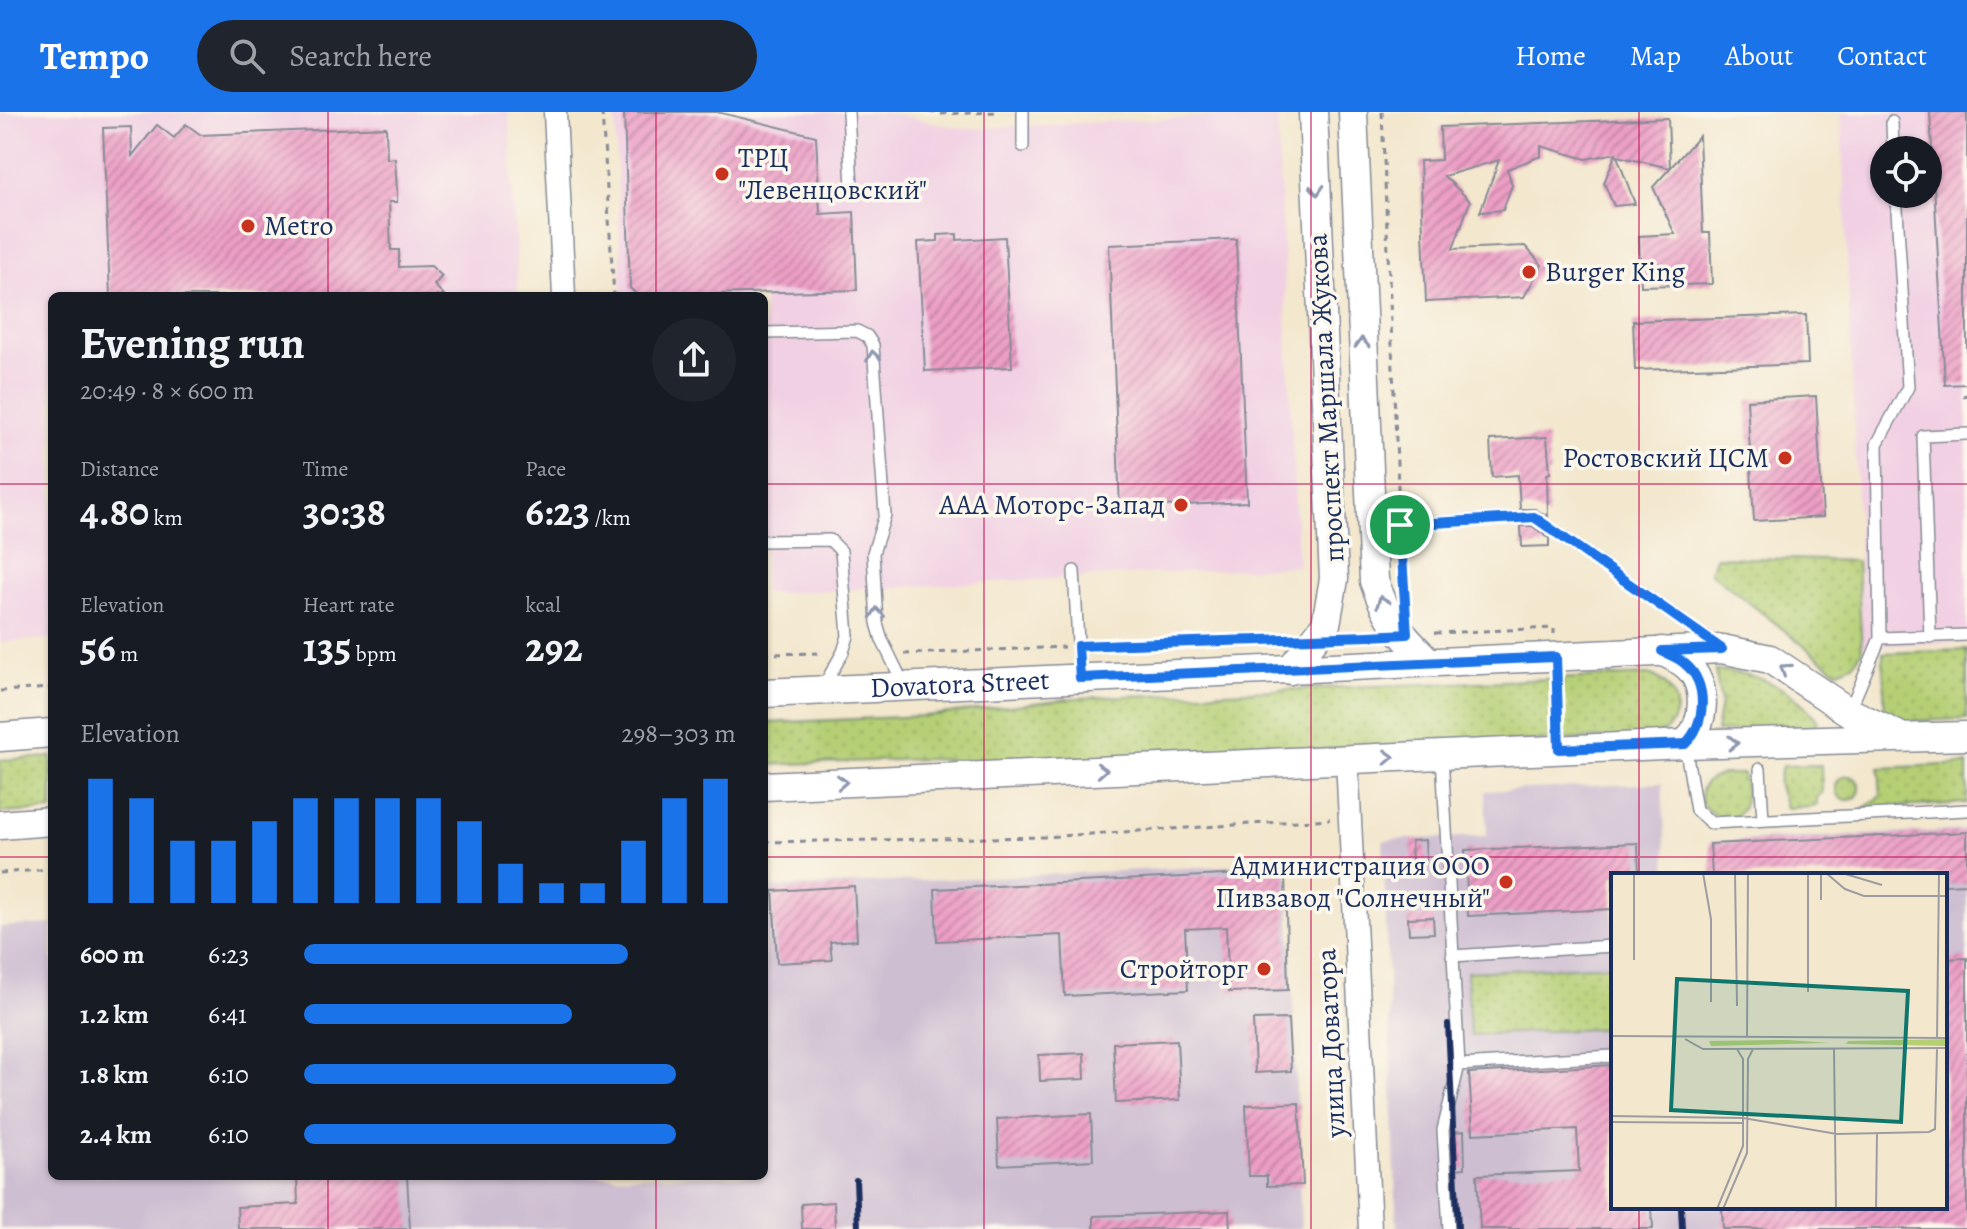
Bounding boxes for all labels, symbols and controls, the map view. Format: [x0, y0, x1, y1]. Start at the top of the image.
search box [197, 20, 757, 92]
text: Tempo [40, 30, 149, 82]
icon: search [225, 34, 269, 78]
text: Search here [289, 36, 432, 76]
text: Home [1515, 37, 1586, 75]
text: Map [1630, 37, 1681, 75]
text: About [1725, 37, 1793, 75]
text: Contact [1837, 37, 1927, 75]
map controls [1870, 136, 1942, 208]
button: locate [1870, 136, 1942, 208]
place label: ТРЦ "Левенцовский" [738, 139, 927, 209]
marker: ТРЦ "Левенцовский" [713, 165, 731, 183]
one-way arrow [1308, 184, 1325, 197]
place label: Metro [264, 207, 333, 245]
marker: Metro [239, 217, 257, 235]
street label: проспект Маршала Жукова [1298, 233, 1354, 563]
place label: Burger King [1545, 253, 1685, 291]
marker: Burger King [1520, 263, 1538, 281]
text: Evening run [80, 313, 305, 373]
button: share [652, 318, 736, 402]
one-way arrow [1354, 336, 1371, 349]
one-way arrow [865, 349, 882, 362]
text: 20:49 · 8 × 600 m [80, 373, 254, 408]
place label: Ростовский ЦСМ [1562, 439, 1769, 477]
marker: Ростовский ЦСМ [1776, 449, 1794, 467]
text: Distance [80, 454, 159, 484]
text: Time [303, 454, 348, 484]
text: Pace [525, 454, 566, 484]
text: 4.80 [80, 484, 149, 539]
text: 30:38 [303, 484, 386, 539]
text: 6:23 [525, 484, 590, 539]
place label: ААА Моторс-Запад [938, 486, 1165, 524]
pin [1366, 491, 1434, 559]
marker: ААА Моторс-Запад [1172, 496, 1190, 514]
text: km [149, 503, 183, 533]
text: /km [590, 503, 631, 533]
icon: arrive [1378, 503, 1422, 547]
text: Elevation [80, 590, 164, 620]
text: Heart rate [303, 590, 395, 620]
text: kcal [525, 590, 561, 620]
one-way arrow [1375, 595, 1391, 609]
one-way arrow [869, 606, 886, 619]
text: 56 [80, 620, 116, 675]
text: 135 [303, 620, 351, 675]
text: 292 [525, 620, 583, 675]
text: m [116, 639, 138, 669]
text: bpm [351, 639, 397, 669]
street label: Dovatora Street [869, 661, 1050, 707]
one-way arrow [1779, 664, 1793, 679]
text: Elevation [80, 716, 180, 751]
text: 298–303 m [621, 716, 736, 751]
one-way arrow [1727, 734, 1740, 751]
one-way arrow [1383, 749, 1396, 766]
one-way arrow [1096, 762, 1109, 779]
one-way arrow [836, 774, 849, 791]
place label: Администрация ООО Пивзавод "Солнечный" [1215, 847, 1490, 917]
marker: Администрация ООО Пивзавод "Солнечный" [1497, 873, 1515, 891]
inset map [1611, 873, 1947, 1209]
text: 600 m [80, 937, 145, 972]
text: 6:23 [208, 937, 249, 972]
street label: улица Доватора [1307, 947, 1355, 1140]
place label: Стройторг [1120, 950, 1248, 988]
marker: Стройторг [1255, 960, 1273, 978]
text: 1.2 km [80, 997, 149, 1032]
text: 6:41 [208, 997, 247, 1032]
text: 1.8 km [80, 1057, 149, 1092]
text: 6:10 [208, 1057, 249, 1092]
text: 2.4 km [80, 1117, 152, 1152]
text: 6:10 [208, 1117, 249, 1152]

